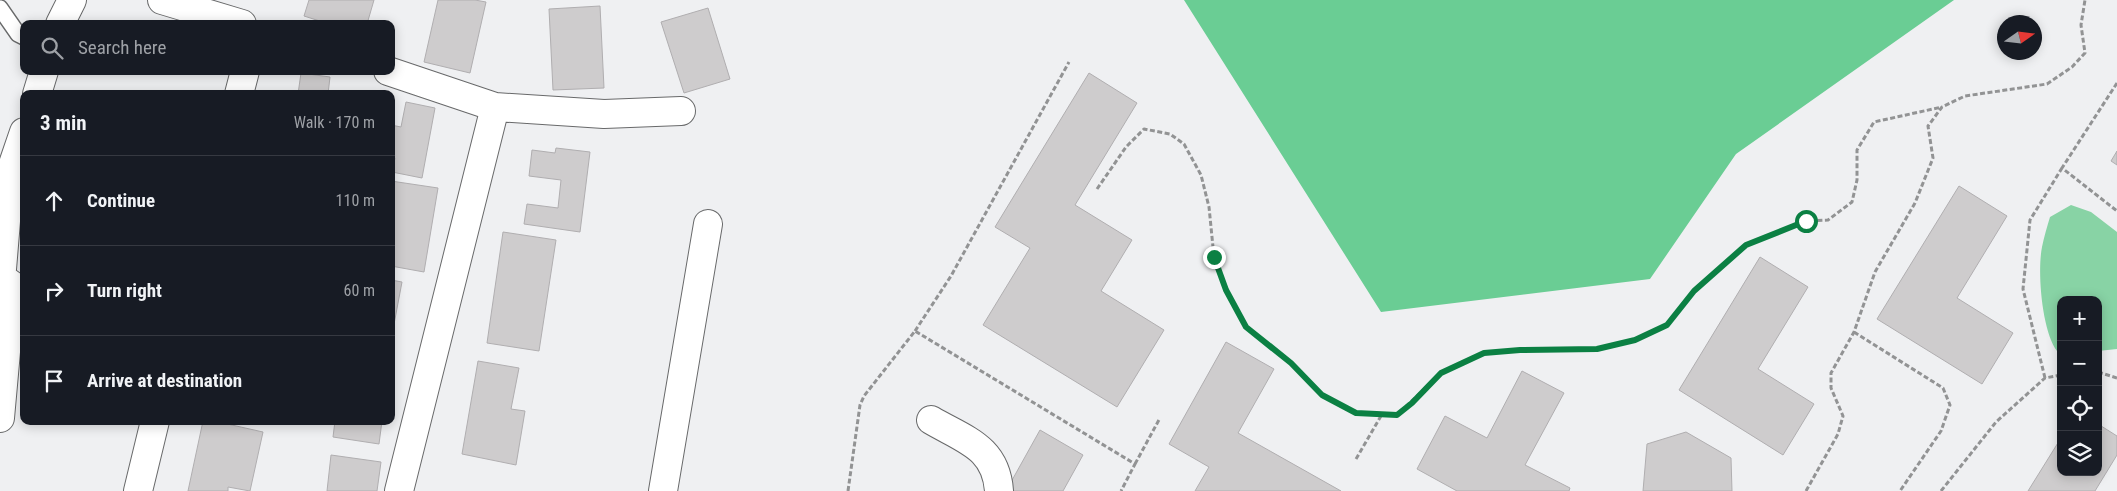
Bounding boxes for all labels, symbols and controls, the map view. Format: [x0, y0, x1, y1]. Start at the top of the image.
north arrow [1997, 15, 2042, 60]
search box [20, 20, 395, 75]
icon: search [38, 34, 66, 62]
text: Search here [78, 36, 166, 59]
text: 3 min [40, 111, 87, 135]
text: Walk · 170 m [294, 113, 375, 132]
icon: ahead [40, 187, 68, 215]
text: Continue [87, 189, 155, 212]
text: 110 m [336, 191, 375, 210]
route start [1795, 210, 1818, 233]
route end [1203, 246, 1226, 269]
icon: right [40, 277, 68, 305]
text: Turn right [87, 279, 162, 302]
text: 60 m [343, 281, 375, 300]
map controls [2057, 296, 2102, 476]
button: + [2057, 296, 2102, 341]
button: − [2057, 341, 2102, 386]
icon: arrive [40, 367, 68, 395]
text: Arrive at destination [87, 369, 242, 392]
button: locate [2057, 386, 2102, 431]
button: layers [2057, 431, 2102, 476]

